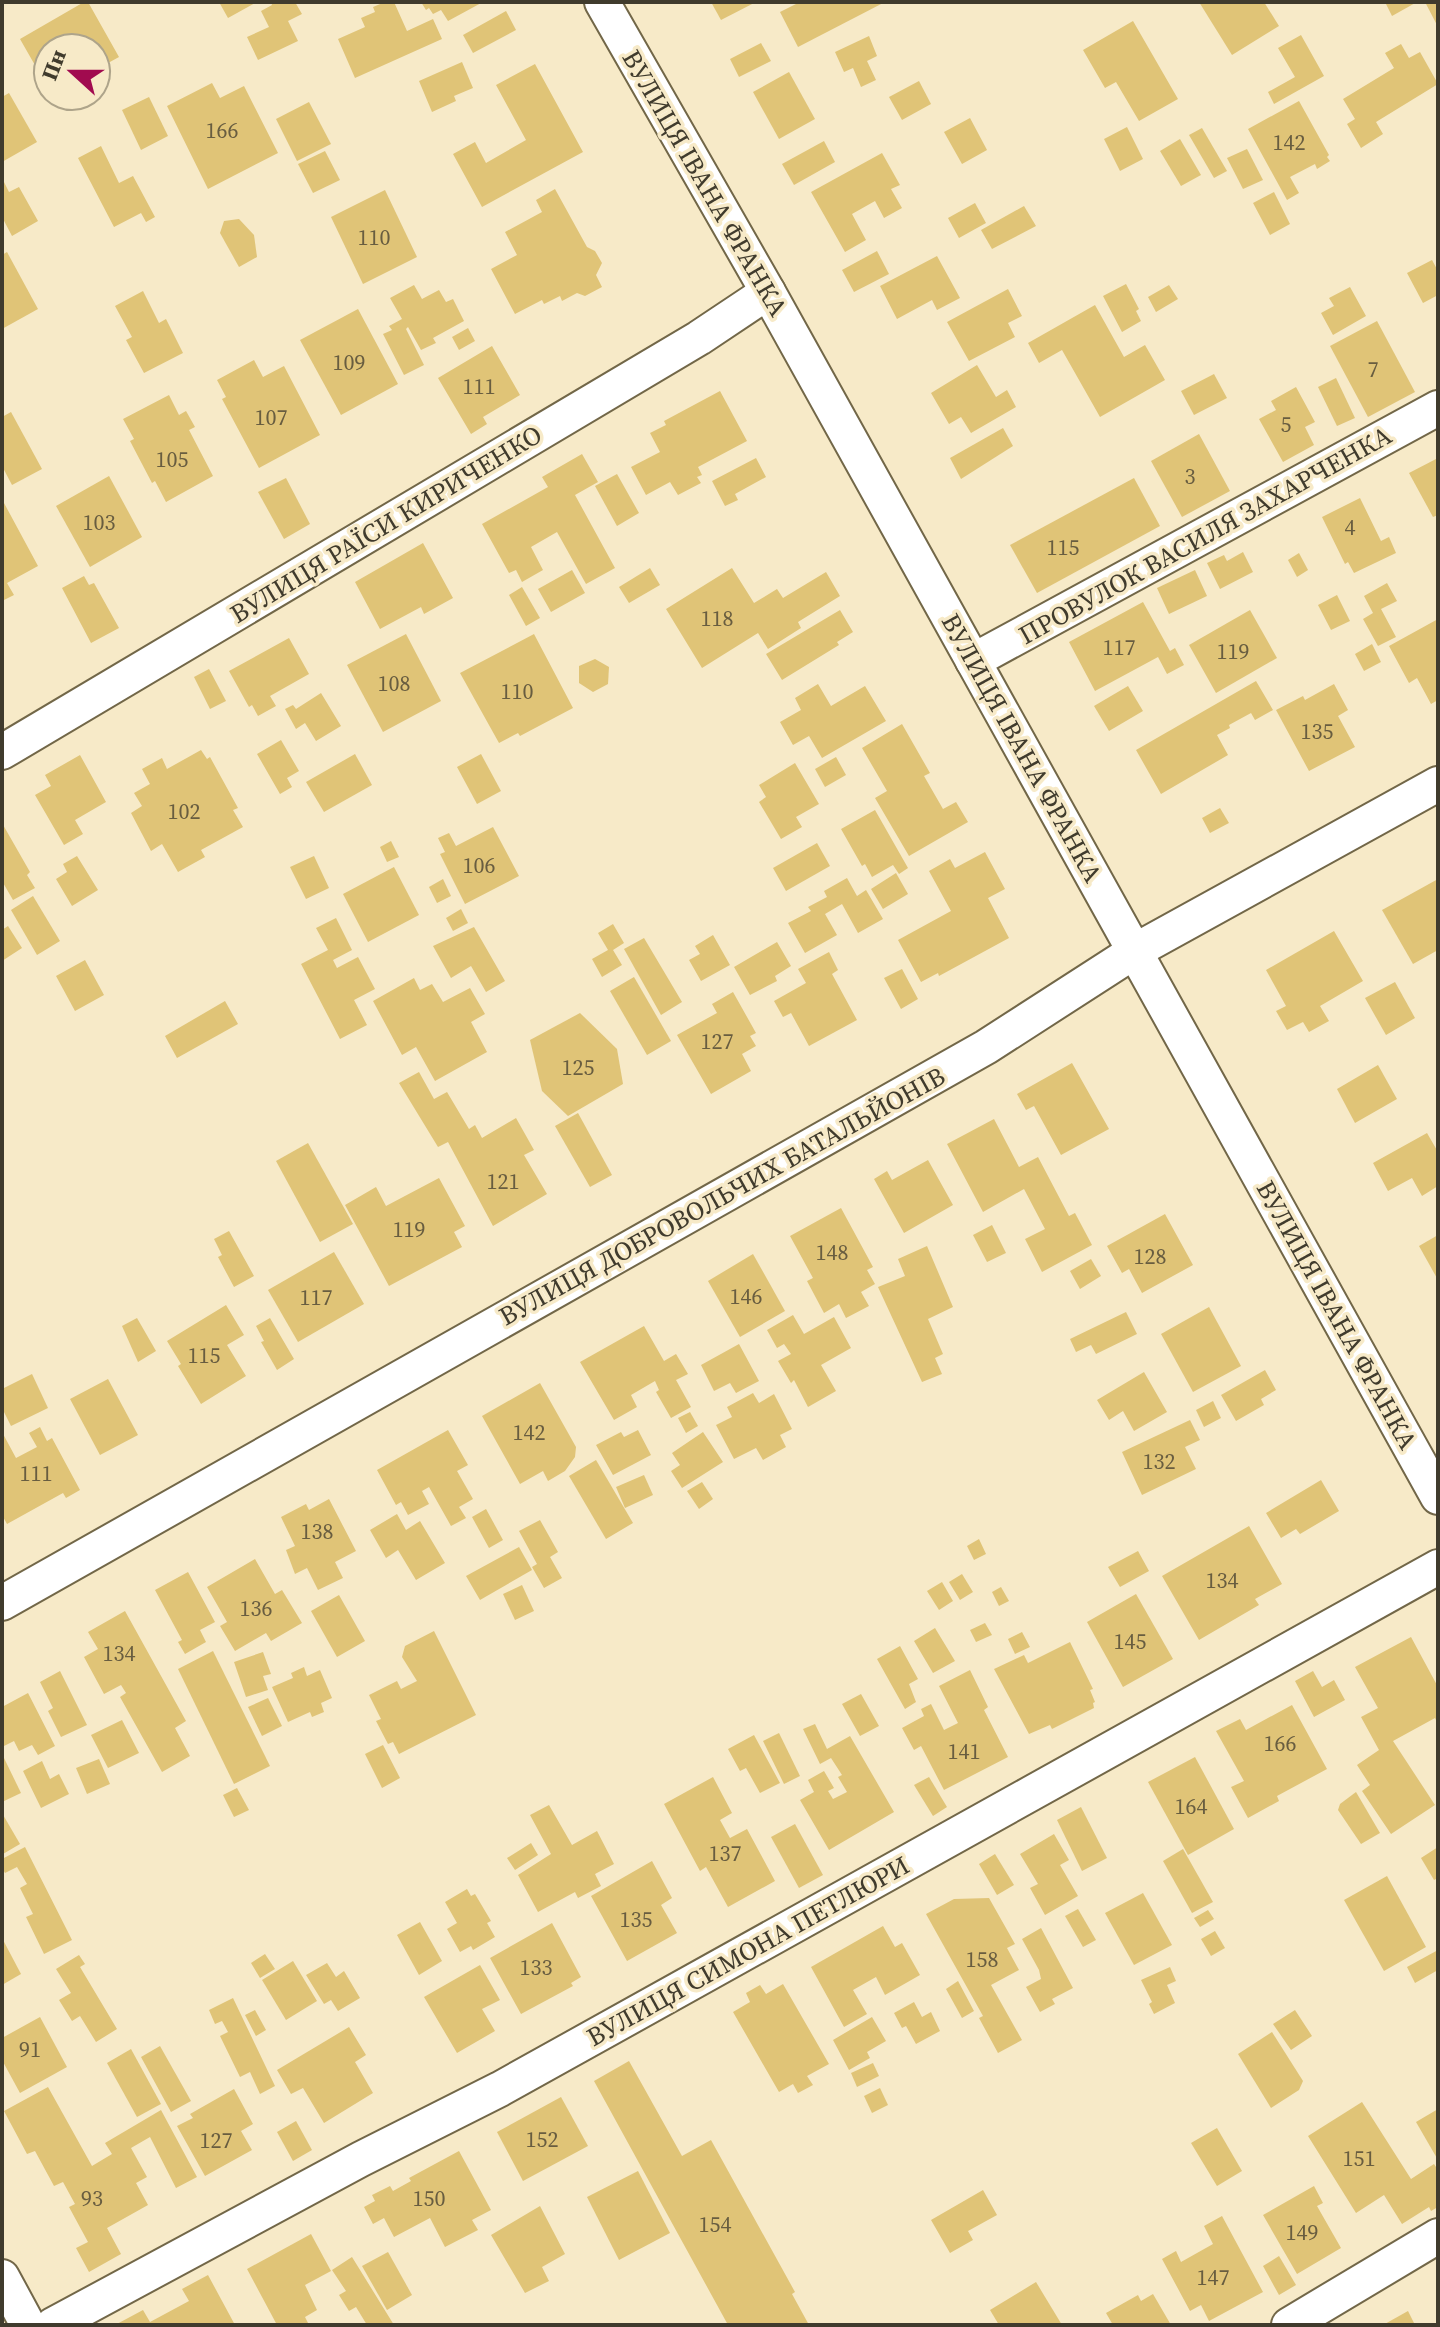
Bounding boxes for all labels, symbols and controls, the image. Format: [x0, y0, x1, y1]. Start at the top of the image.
north arrow [32, 32, 112, 112]
street label: ВУЛИЦЯ ІВАНА ФРАНКА [614, 43, 796, 323]
text: Пн [34, 45, 73, 85]
house number: 166 [205, 115, 239, 145]
house number: 142 [1272, 127, 1306, 157]
house number: 110 [357, 222, 391, 252]
house number: 109 [332, 347, 366, 377]
house number: 7 [1367, 354, 1379, 384]
house number: 111 [462, 371, 496, 401]
house number: 107 [254, 402, 288, 432]
house number: 5 [1280, 409, 1292, 439]
street label: ВУЛИЦЯ РАЇСИ КИРИЧЕНКО [223, 416, 549, 632]
street label: ПРОВУЛОК ВАСИЛЯ ЗАХАРЧЕНКА [1012, 417, 1398, 653]
house number: 105 [155, 444, 189, 474]
house number: 3 [1184, 461, 1196, 491]
house number: 103 [82, 507, 116, 537]
house number: 4 [1344, 512, 1356, 542]
house number: 115 [1046, 532, 1080, 562]
house number: 118 [700, 603, 734, 633]
street label: ВУЛИЦЯ ІВАНА ФРАНКА [933, 607, 1111, 889]
house number: 117 [1102, 632, 1136, 662]
house number: 119 [1216, 636, 1250, 666]
house number: 108 [377, 668, 411, 698]
house number: 110 [500, 676, 534, 706]
house number: 135 [1300, 716, 1334, 746]
house number: 102 [167, 796, 201, 826]
house number: 106 [462, 850, 496, 880]
house number: 127 [700, 1026, 734, 1056]
house number: 125 [561, 1052, 595, 1082]
street label: ВУЛИЦЯ ДОБРОВОЛЬЧИХ БАТАЛЬЙОНІВ [492, 1058, 952, 1334]
house number: 121 [486, 1166, 520, 1196]
street label: ВУЛИЦЯ ІВАНА ФРАНКА [1248, 1174, 1426, 1456]
house number: 119 [392, 1214, 426, 1244]
house number: 148 [815, 1237, 849, 1267]
house number: 128 [1133, 1241, 1167, 1271]
house number: 146 [729, 1281, 763, 1311]
house number: 117 [299, 1282, 333, 1312]
house number: 115 [187, 1340, 221, 1370]
house number: 142 [512, 1417, 546, 1447]
house number: 132 [1142, 1446, 1176, 1476]
house number: 111 [19, 1458, 53, 1488]
house number: 138 [300, 1516, 334, 1546]
house number: 134 [1205, 1565, 1239, 1595]
house number: 136 [239, 1593, 273, 1623]
house number: 145 [1113, 1626, 1147, 1656]
house number: 134 [102, 1638, 136, 1668]
house number: 166 [1263, 1728, 1297, 1758]
house number: 141 [947, 1736, 981, 1766]
house number: 164 [1174, 1791, 1208, 1821]
house number: 137 [708, 1838, 742, 1868]
street label: ВУЛИЦЯ СИМОНА ПЕТЛЮРИ [580, 1847, 916, 2055]
house number: 135 [619, 1904, 653, 1934]
house number: 158 [965, 1944, 999, 1974]
house number: 133 [519, 1952, 553, 1982]
house number: 91 [19, 2034, 41, 2064]
house number: 152 [525, 2124, 559, 2154]
house number: 127 [199, 2125, 233, 2155]
house number: 151 [1342, 2143, 1376, 2173]
house number: 93 [81, 2183, 103, 2213]
house number: 150 [412, 2183, 446, 2213]
house number: 154 [698, 2209, 732, 2239]
house number: 149 [1285, 2217, 1319, 2247]
house number: 147 [1196, 2262, 1230, 2292]

